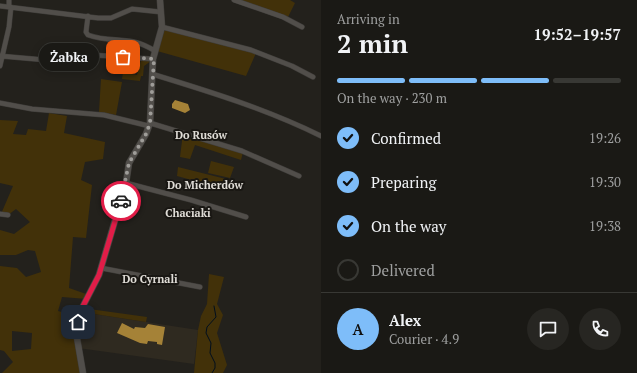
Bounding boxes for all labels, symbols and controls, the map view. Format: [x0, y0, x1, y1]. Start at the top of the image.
text: Arriving in [337, 10, 400, 28]
text: 19:52–19:57 [534, 24, 621, 44]
text: 2 min [337, 26, 408, 60]
pin [106, 40, 140, 74]
callout: Żabka [39, 43, 99, 71]
icon: bag [112, 46, 134, 68]
text: Żabka [50, 48, 88, 66]
text: On the way · 230 m [337, 89, 447, 107]
icon: check [337, 127, 359, 149]
district label: Do Rusów [175, 128, 227, 142]
text: Confirmed [371, 128, 441, 148]
text: 19:26 [589, 129, 621, 147]
icon: check [337, 171, 359, 193]
text: Preparing [371, 172, 436, 192]
text: 19:30 [589, 173, 621, 191]
district label: Do Micherdów [167, 178, 243, 192]
courier [101, 181, 141, 221]
icon: car [110, 190, 132, 212]
district label: Chaciaki [165, 206, 211, 220]
icon: check [337, 215, 359, 237]
text: On the way [371, 216, 446, 236]
text: 19:38 [589, 217, 621, 235]
text: Delivered [371, 260, 435, 280]
district label: Do Cyrnali [122, 272, 178, 286]
pin [61, 305, 95, 339]
button: chat [527, 308, 569, 350]
button: phone [579, 308, 621, 350]
text: Alex [389, 310, 421, 330]
icon: home [67, 311, 89, 333]
text: A [353, 319, 363, 339]
text: Courier · 4.9 [389, 330, 459, 348]

